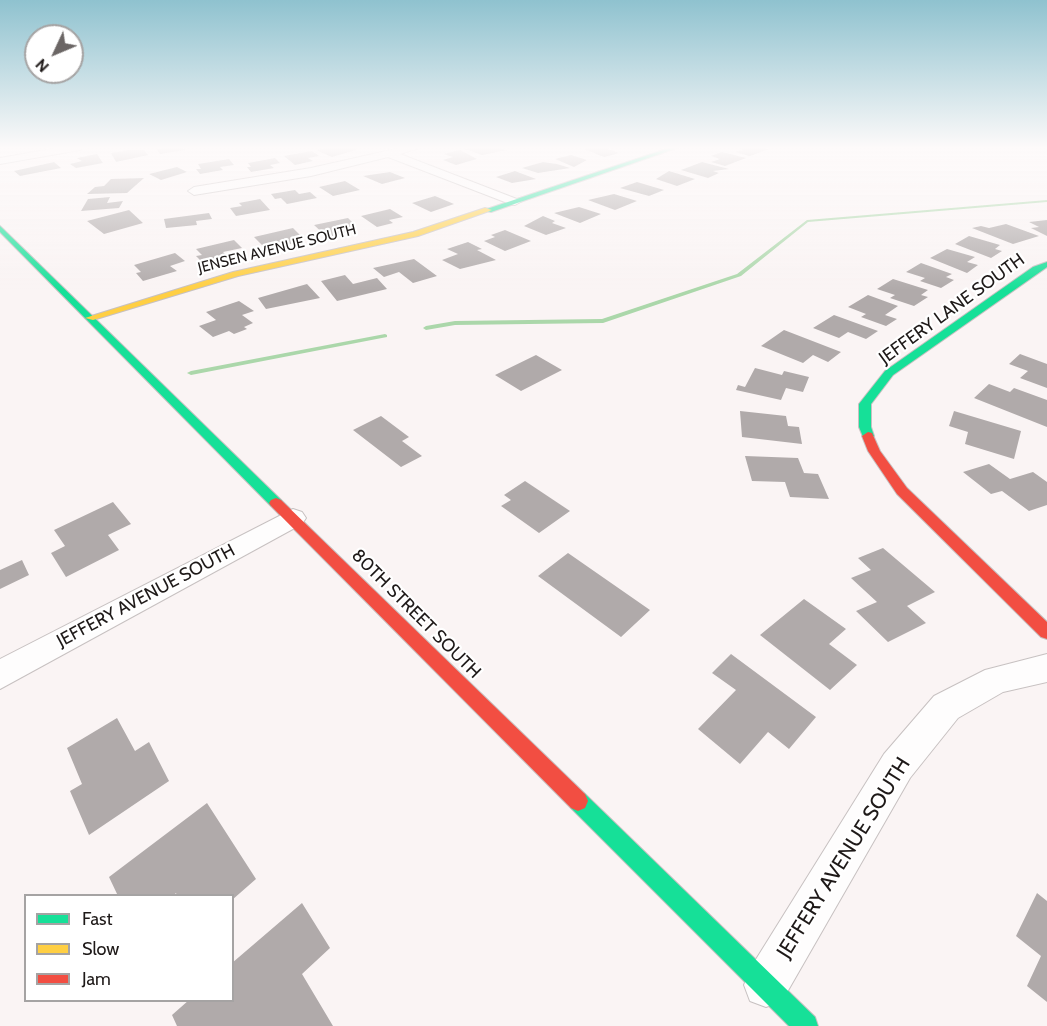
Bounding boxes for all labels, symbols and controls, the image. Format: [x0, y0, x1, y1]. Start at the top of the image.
north arrow [24, 24, 84, 84]
text: N [31, 55, 53, 76]
street label: JENSEN AVENUE SOUTH [196, 221, 358, 277]
street label: JEFFERY LANE SOUTH [875, 249, 1029, 369]
street label: JEFFERY AVENUE SOUTH [53, 540, 239, 652]
street label: 80TH STREET SOUTH [347, 545, 485, 683]
street label: JEFFERY AVENUE SOUTH [772, 753, 916, 963]
legend [24, 894, 234, 1002]
text: Fast [82, 908, 113, 930]
text: Slow [82, 938, 119, 960]
text: Jam [82, 968, 111, 990]

